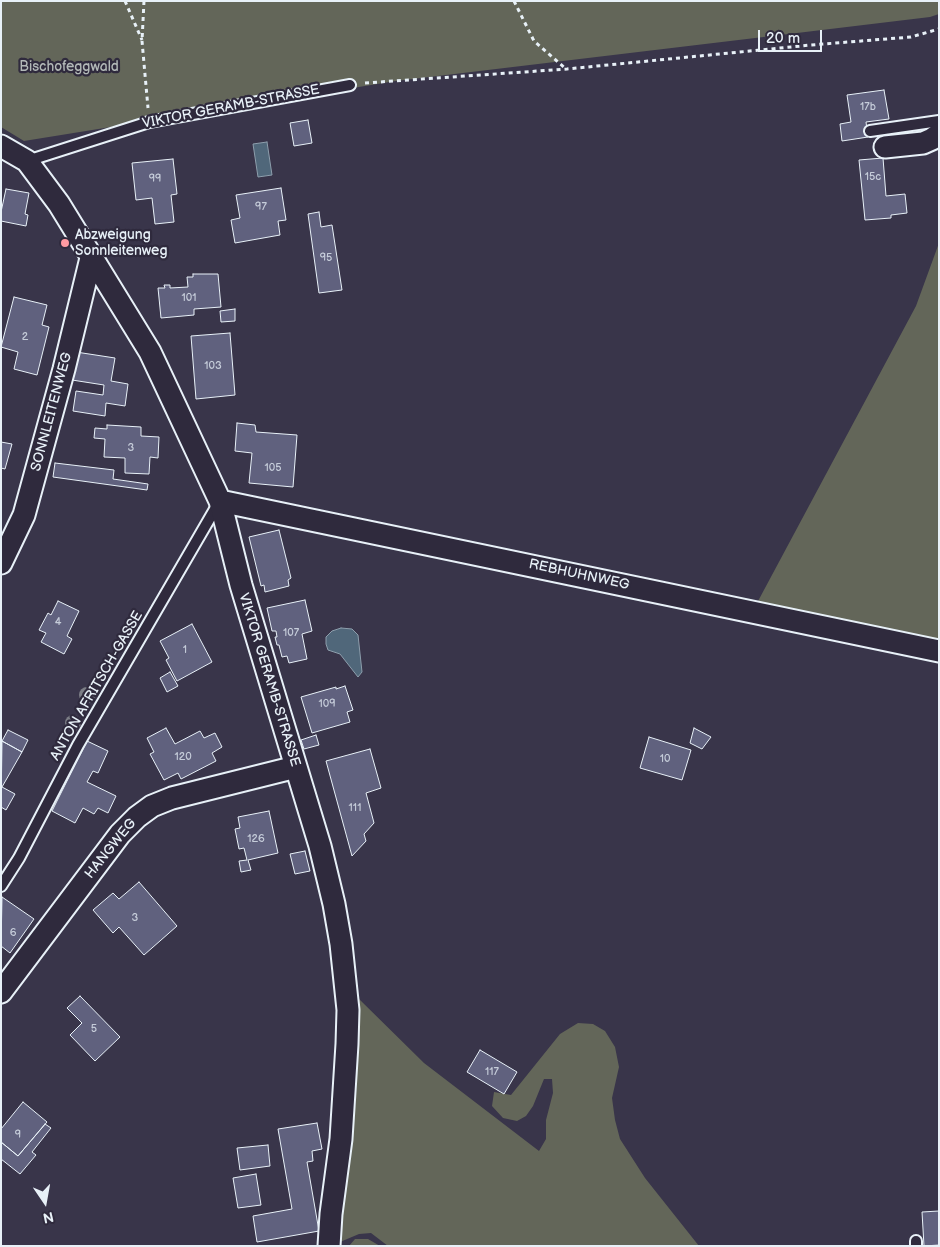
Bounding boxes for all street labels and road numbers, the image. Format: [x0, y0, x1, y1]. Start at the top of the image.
street label: VIKTOR GERAMB-STRASSE [141, 82, 321, 132]
street label: SONNLEITENWEG [28, 351, 76, 473]
street label: REBHUHNWEG [527, 556, 631, 594]
street label: VIKTOR GERAMB-STRASSE [235, 591, 303, 769]
street label: ANTON AFRITSCH-GASSE [47, 608, 147, 764]
street label: HANGWEG [82, 816, 140, 882]

